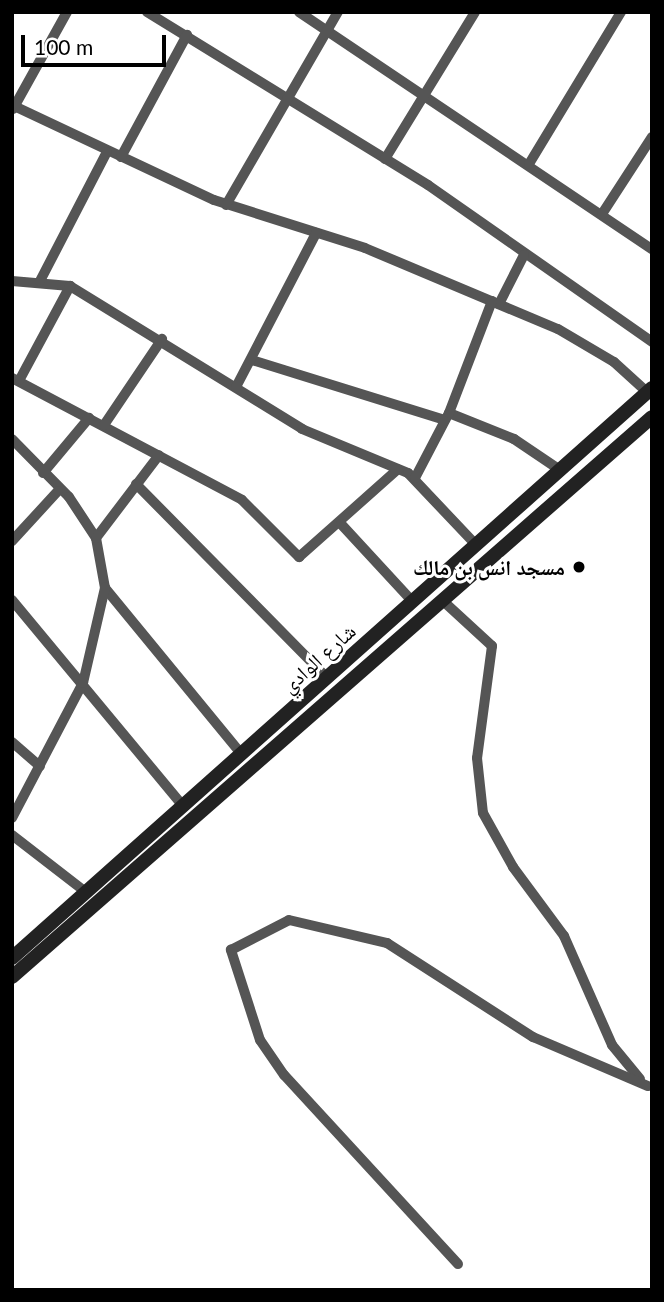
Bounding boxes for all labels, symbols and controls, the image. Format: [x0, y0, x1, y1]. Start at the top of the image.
scale bar [24, 21, 170, 65]
text: 100 m [34, 34, 93, 59]
place label: مسجد انس بن مالك [413, 554, 565, 580]
marker: مسجد انس بن مالك [571, 559, 587, 575]
street label: شارع الوادي [276, 618, 360, 698]

